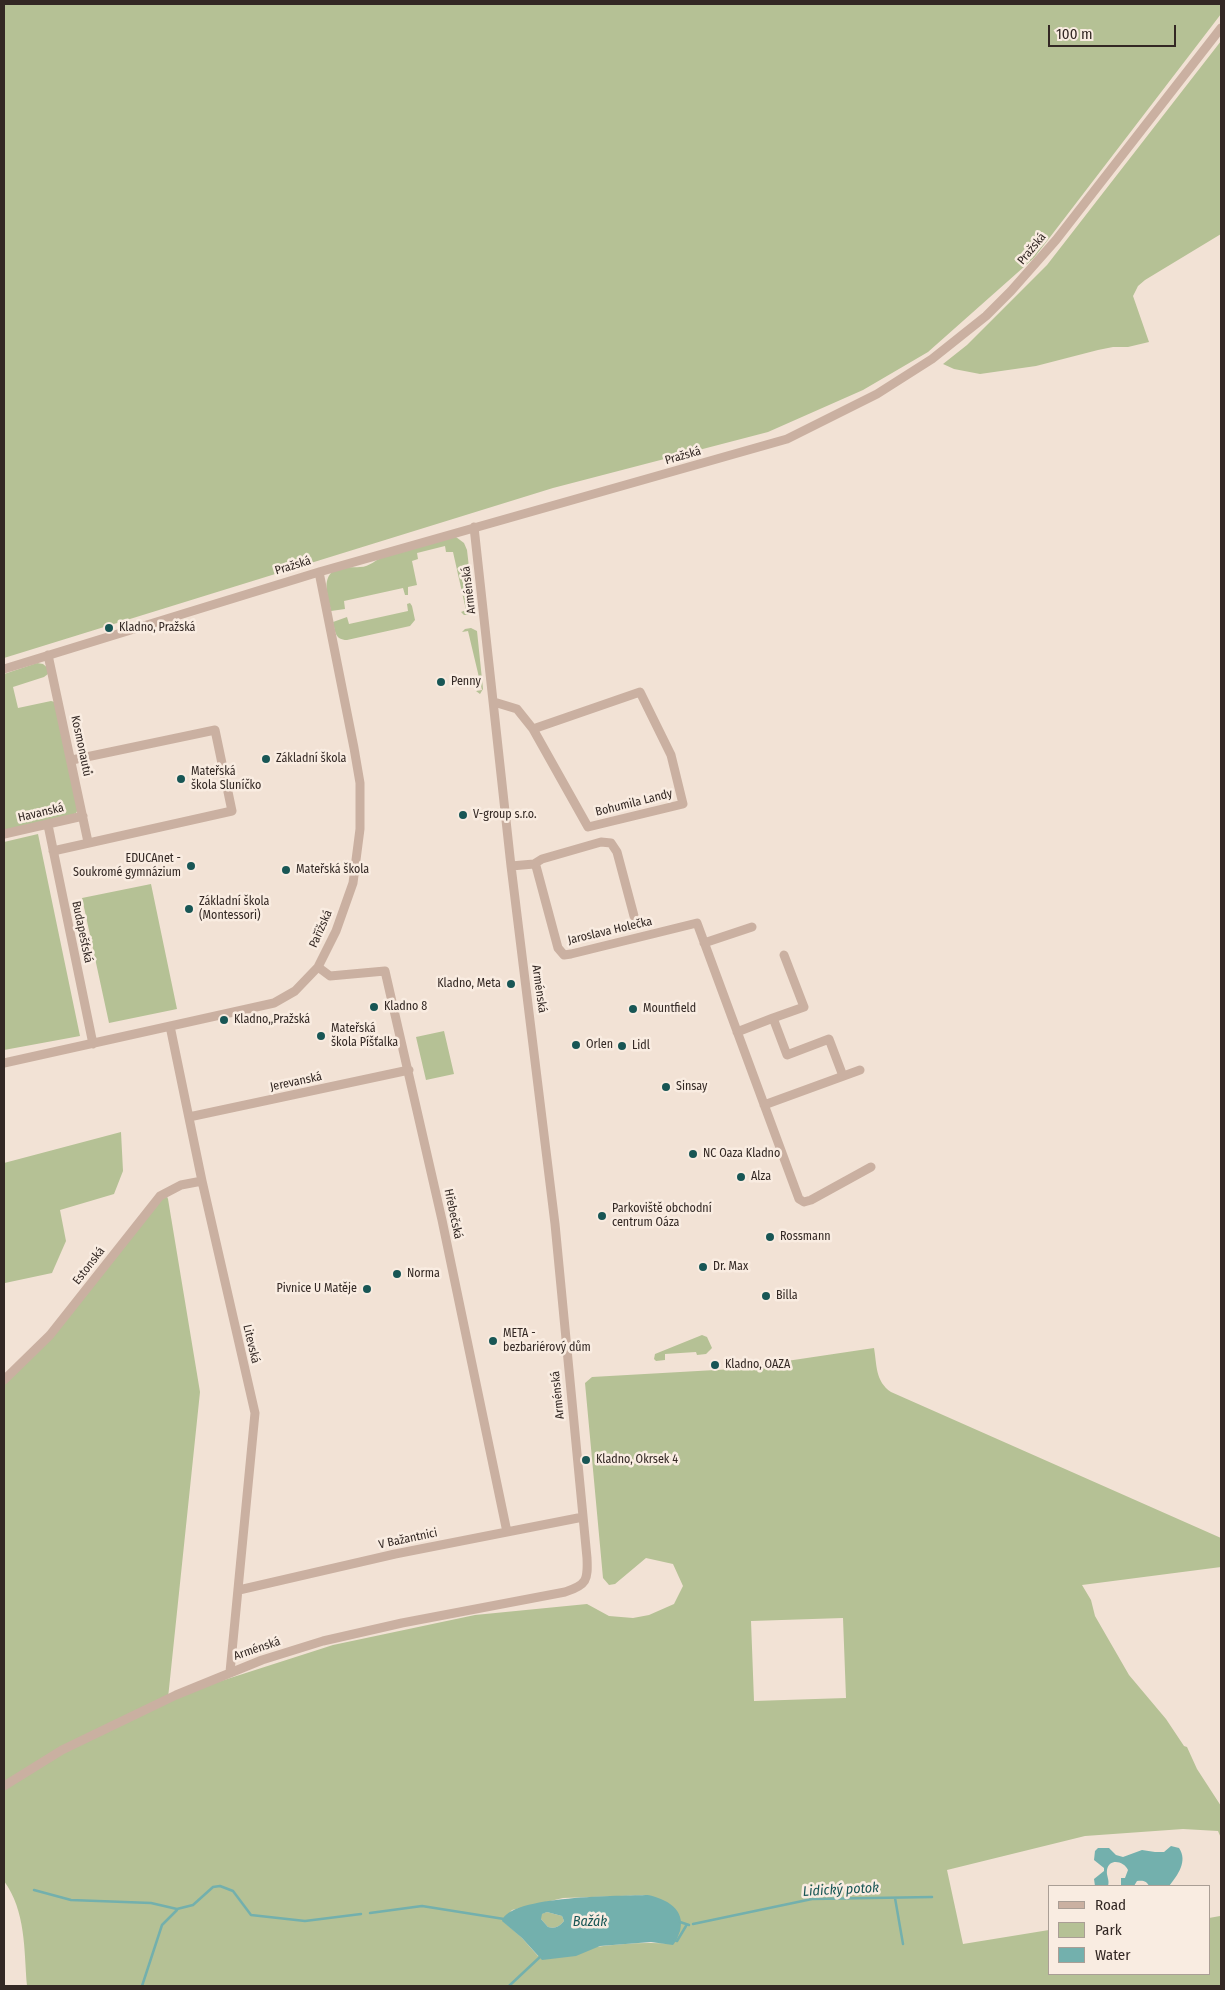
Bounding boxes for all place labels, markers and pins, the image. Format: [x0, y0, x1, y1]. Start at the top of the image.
place label: Kladno, Pražská [119, 621, 195, 635]
marker: Kladno, Pražská [103, 622, 115, 634]
place label: Penny [451, 675, 481, 689]
marker: Penny [435, 676, 447, 688]
place label: Základní škola [276, 752, 346, 766]
marker: Základní škola [260, 753, 272, 765]
place label: Mateřská škola Sluníčko [191, 765, 261, 793]
marker: Mateřská škola Sluníčko [175, 773, 187, 785]
place label: V-group s.r.o. [473, 808, 537, 822]
marker: V-group s.r.o. [457, 809, 469, 821]
place label: EDUCAnet - Soukromé gymnázium [73, 852, 181, 880]
marker: EDUCAnet - Soukromé gymnázium [185, 860, 197, 872]
place label: Mateřská škola [296, 863, 369, 877]
marker: Mateřská škola [280, 864, 292, 876]
place label: Základní škola (Montessori) [199, 895, 269, 923]
marker: Základní škola (Montessori) [183, 903, 195, 915]
place label: Kladno, Meta [437, 977, 501, 991]
marker: Kladno, Meta [505, 978, 517, 990]
place label: Kladno 8 [384, 1000, 427, 1014]
marker: Kladno 8 [368, 1001, 380, 1013]
place label: Mountfield [643, 1002, 696, 1016]
marker: Mountfield [627, 1003, 639, 1015]
place label: Kladno,,Pražská [234, 1013, 310, 1027]
marker: Kladno,,Pražská [218, 1014, 230, 1026]
place label: Mateřská škola Píšťalka [331, 1022, 398, 1050]
marker: Mateřská škola Píšťalka [315, 1030, 327, 1042]
place label: Orlen [586, 1038, 613, 1052]
marker: Orlen [570, 1039, 582, 1051]
place label: Lidl [632, 1039, 650, 1053]
marker: Lidl [616, 1040, 628, 1052]
place label: Sinsay [676, 1080, 707, 1094]
marker: Sinsay [660, 1081, 672, 1093]
place label: NC Oaza Kladno [703, 1147, 780, 1161]
marker: NC Oaza Kladno [687, 1148, 699, 1160]
place label: Alza [751, 1170, 771, 1184]
marker: Alza [735, 1171, 747, 1183]
place label: Parkoviště obchodní centrum Oáza [612, 1202, 712, 1230]
marker: Parkoviště obchodní centrum Oáza [596, 1210, 608, 1222]
place label: Rossmann [780, 1230, 831, 1244]
marker: Rossmann [764, 1231, 776, 1243]
place label: Dr. Max [713, 1260, 748, 1274]
marker: Dr. Max [697, 1261, 709, 1273]
place label: Norma [407, 1267, 440, 1281]
marker: Norma [391, 1268, 403, 1280]
place label: Pivnice U Matěje [276, 1282, 357, 1296]
marker: Pivnice U Matěje [361, 1283, 373, 1295]
place label: Billa [776, 1289, 798, 1303]
marker: Billa [760, 1290, 772, 1302]
place label: META - bezbariérový dům [503, 1327, 591, 1355]
marker: META - bezbariérový dům [487, 1335, 499, 1347]
place label: Kladno, OAZA [725, 1358, 790, 1372]
marker: Kladno, OAZA [709, 1359, 721, 1371]
place label: Kladno, Okrsek 4 [596, 1453, 678, 1467]
marker: Kladno, Okrsek 4 [580, 1454, 592, 1466]

